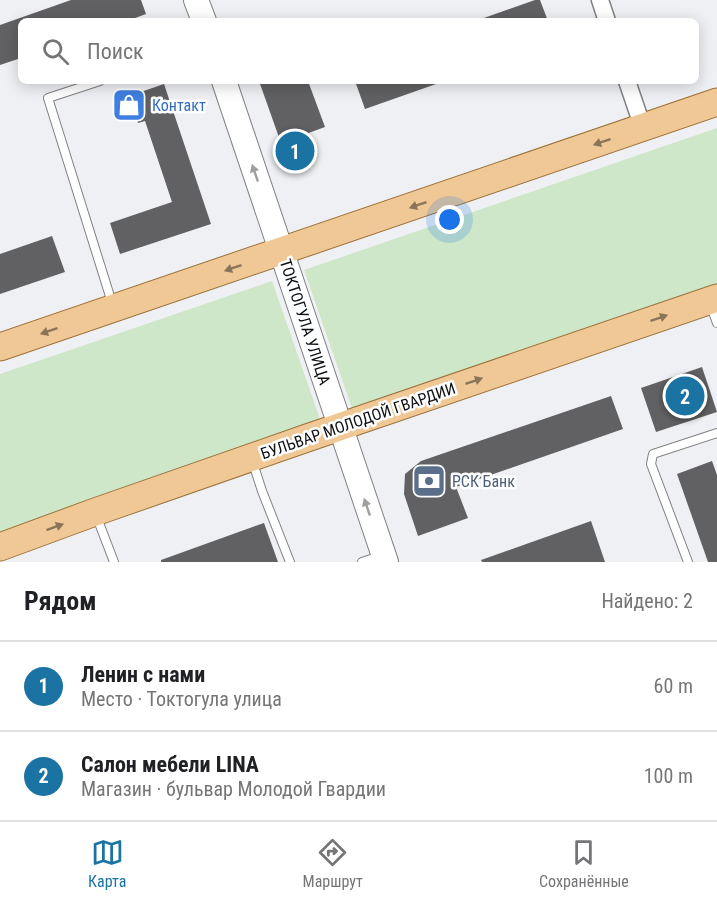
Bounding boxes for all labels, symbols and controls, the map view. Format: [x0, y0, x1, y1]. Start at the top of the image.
search box [18, 18, 699, 84]
icon: search [39, 35, 72, 68]
text: Поиск [87, 39, 144, 64]
shop icon: Контакт [111, 87, 147, 123]
place label: Контакт [152, 96, 206, 115]
pin: 1 [276, 128, 314, 174]
one-way arrow [593, 137, 611, 147]
one-way arrow [250, 164, 259, 182]
one-way arrow [409, 201, 427, 210]
your location [435, 205, 464, 234]
street label: ТОКТОГУЛА УЛИЦА [276, 257, 334, 387]
one-way arrow [224, 264, 242, 274]
one-way arrow [650, 312, 668, 322]
one-way arrow [40, 326, 58, 336]
pin: 2 [666, 374, 704, 418]
one-way arrow [465, 376, 483, 385]
street label: БУЛЬВАР МОЛОДОЙ ГВАРДИИ [258, 379, 458, 463]
bank icon: РСК Банк [411, 463, 447, 499]
place label: РСК Банк [452, 472, 515, 491]
one-way arrow [361, 498, 371, 516]
one-way arrow [46, 521, 64, 531]
text: Рядом [24, 586, 96, 616]
text: Найдено: 2 [601, 589, 693, 613]
text: Ленин с нами [81, 662, 205, 687]
text: 1 [38, 674, 49, 698]
text: 60 m [654, 674, 693, 698]
text: Место · Токтогула улица [81, 687, 282, 711]
text: Салон мебели LINA [81, 752, 259, 777]
text: 2 [38, 764, 49, 788]
text: 100 m [644, 764, 693, 788]
text: Магазин · бульвар Молодой Гвардии [81, 777, 386, 801]
tab: Карта [88, 836, 126, 891]
tab: Маршрут [303, 836, 363, 891]
tab: Сохранённые [539, 836, 629, 891]

